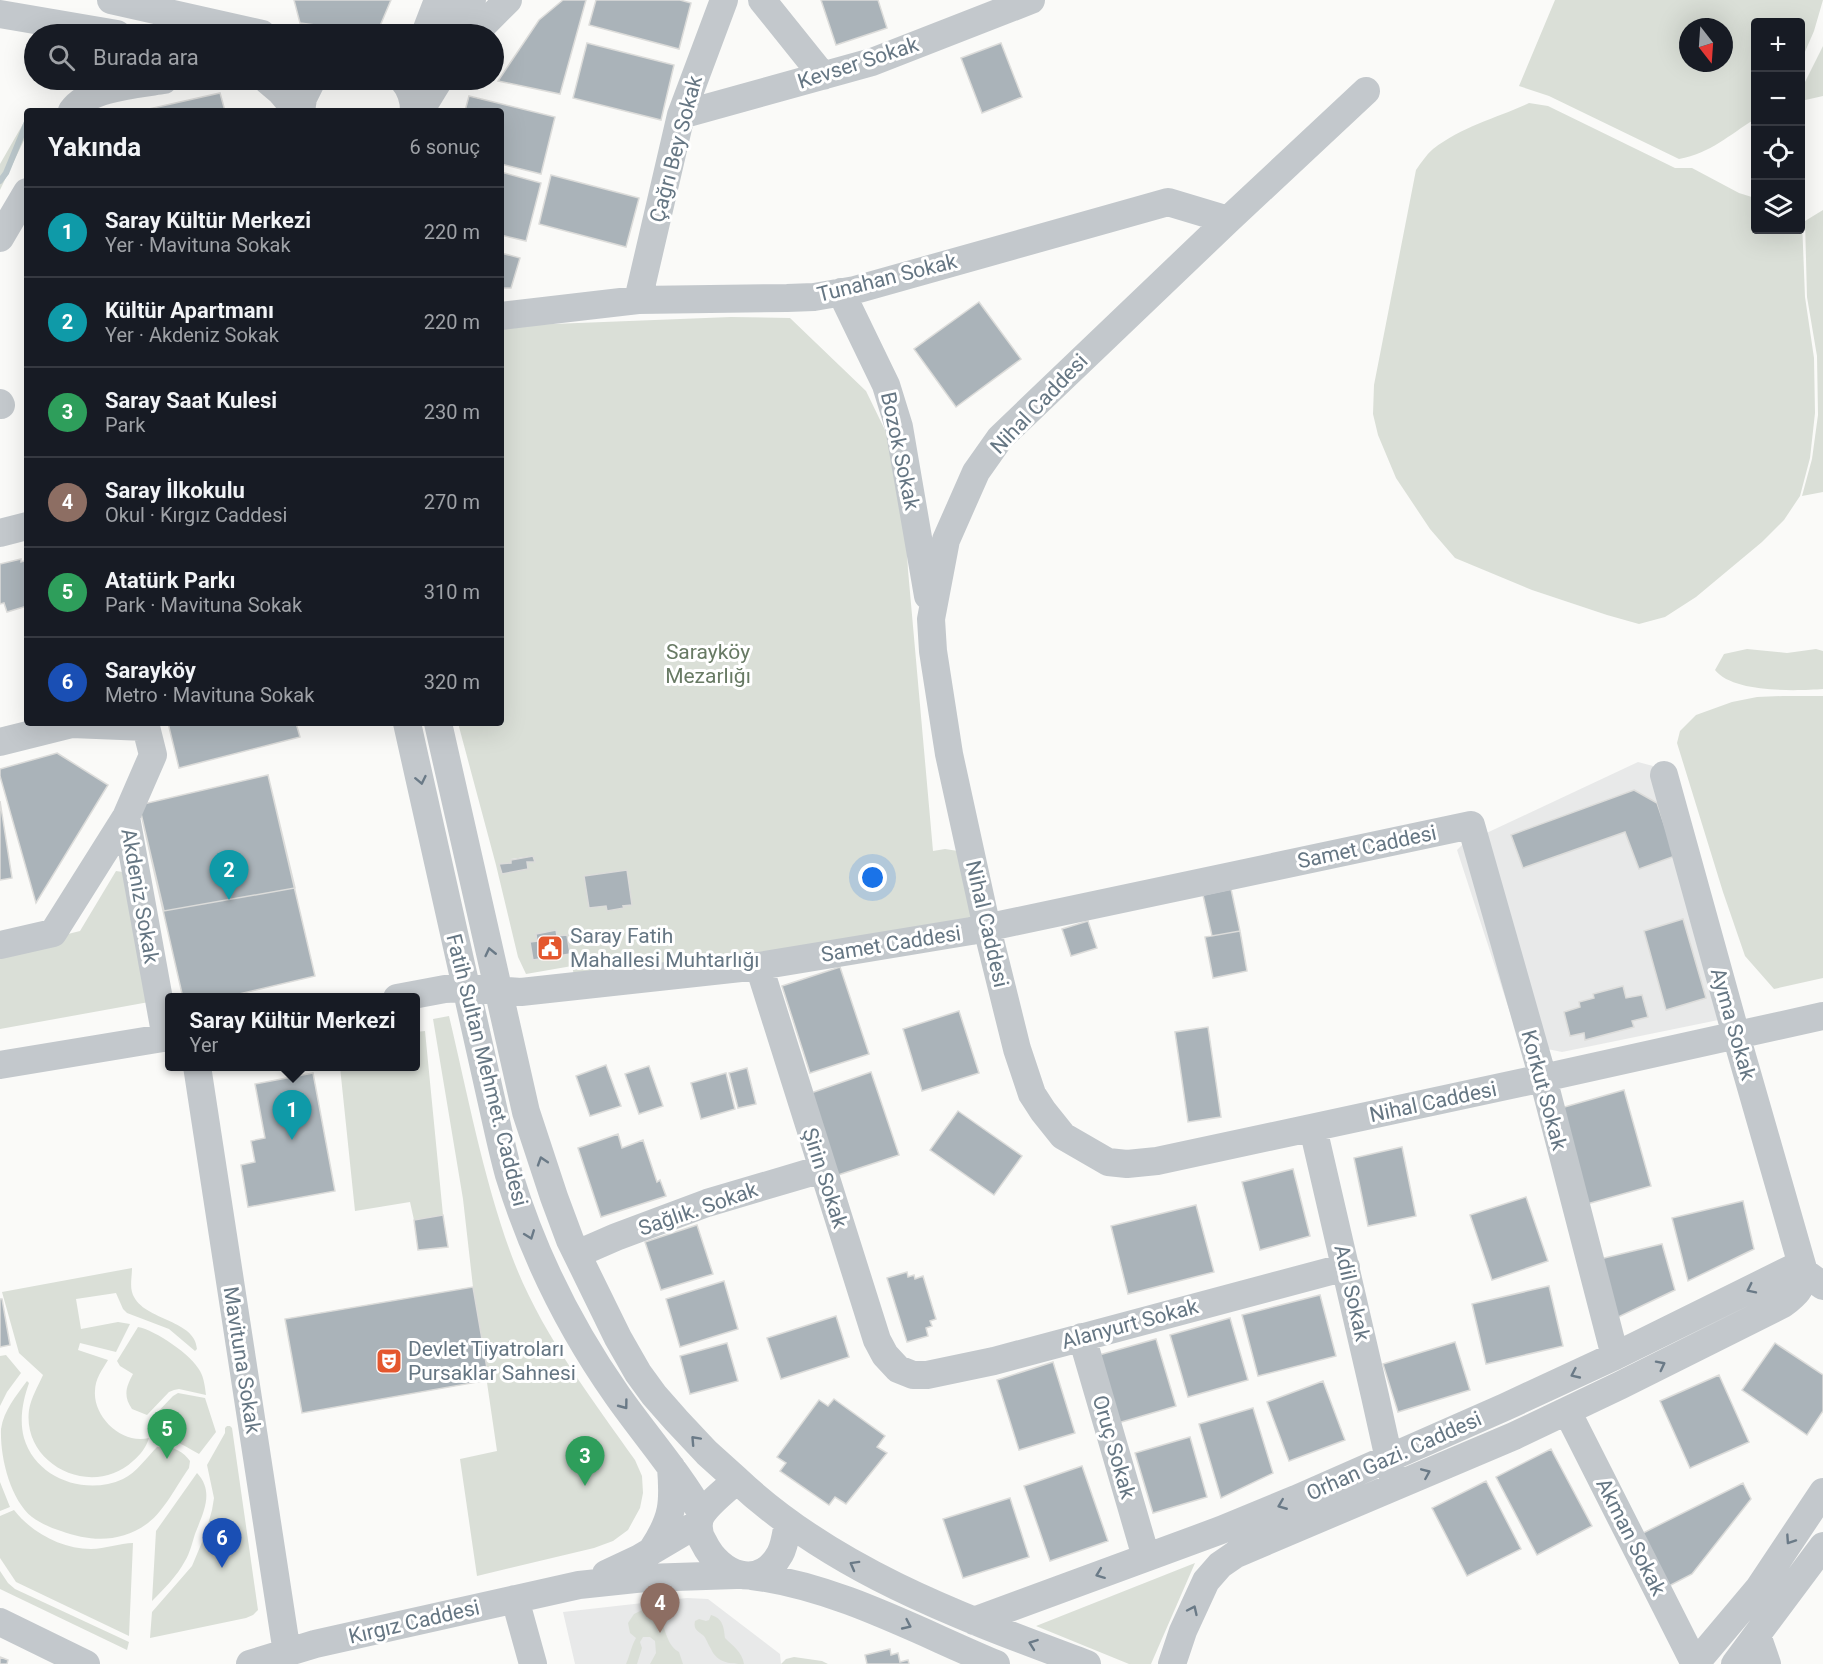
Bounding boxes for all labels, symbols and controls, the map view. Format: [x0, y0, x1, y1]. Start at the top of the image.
north arrow [1679, 18, 1733, 72]
map controls [1751, 18, 1805, 234]
button: + [1751, 18, 1805, 72]
search box [24, 24, 504, 90]
street label: Kevser Sokak [795, 32, 922, 94]
icon: search [45, 41, 78, 74]
text: Burada ara [93, 45, 199, 70]
button: − [1751, 72, 1805, 126]
street label: Çağrı Bey Sokak [645, 73, 707, 225]
button: locate [1751, 126, 1805, 180]
text: Yakında [48, 132, 141, 162]
text: 6 sonuç [410, 135, 480, 159]
button: layers [1751, 180, 1805, 234]
text: Saray Kültür Merkezi [105, 208, 311, 233]
text: 1 [62, 220, 73, 244]
text: 220 m [424, 220, 480, 244]
text: Yer · Mavituna Sokak [105, 233, 291, 257]
street label: Tunahan Sokak [815, 249, 960, 307]
text: Kültür Apartmanı [105, 298, 274, 323]
text: 2 [62, 310, 73, 334]
text: 220 m [424, 310, 480, 334]
text: Yer · Akdeniz Sokak [105, 323, 279, 347]
street label: Nihal Caddesi [985, 349, 1093, 459]
text: Saray Saat Kulesi [105, 388, 277, 413]
street label: Bozok Sokak [876, 390, 924, 513]
text: 3 [62, 400, 73, 424]
text: 230 m [424, 400, 480, 424]
text: Park [105, 413, 145, 437]
text: Saray İlkokulu [105, 478, 245, 503]
text: 4 [62, 490, 73, 514]
text: 270 m [424, 490, 480, 514]
text: Okul · Kırgız Caddesi [105, 503, 287, 527]
text: Atatürk Parkı [105, 568, 236, 593]
text: 5 [62, 580, 73, 604]
text: 310 m [424, 580, 480, 604]
text: Park · Mavituna Sokak [105, 593, 302, 617]
park label: Sarayköy Mezarlığı [665, 640, 751, 688]
text: Sarayköy [105, 658, 196, 683]
text: 6 [62, 670, 73, 694]
text: 320 m [424, 670, 480, 694]
text: Metro · Mavituna Sokak [105, 683, 314, 707]
one-way arrow [413, 775, 426, 785]
street label: Samet Caddesi [1295, 821, 1439, 873]
street label: Akdeniz Sokak [116, 827, 164, 966]
pin: 2 [210, 850, 248, 900]
street label: Nihal Caddesi [961, 858, 1013, 990]
your location [858, 863, 887, 892]
street label: Samet Caddesi [819, 921, 963, 967]
place label: Saray Fatih Mahallesi Muhtarlığı [570, 924, 759, 972]
street label: Fatih Sultan Mehmet. Caddesi [442, 931, 532, 1209]
public building icon: Saray Fatih Mahallesi Muhtarlığı [535, 933, 565, 963]
one-way arrow [484, 947, 497, 957]
street label: Ayma Sokak [1706, 965, 1761, 1083]
popup [165, 993, 420, 1071]
text: Saray Kültür Merkezi [190, 1008, 395, 1033]
street label: Korkut Sokak [1516, 1027, 1572, 1153]
text: Yer [190, 1033, 218, 1057]
street label: Nihal Caddesi [1367, 1077, 1499, 1127]
pin: 1 [272, 1090, 312, 1140]
street label: Şirin Sokak [798, 1125, 853, 1231]
one-way arrow [537, 1156, 549, 1167]
street label: Sağlık. Sokak [635, 1177, 761, 1241]
one-way arrow [523, 1228, 535, 1239]
street label: Adil Sokak [1329, 1242, 1375, 1344]
one-way arrow [1746, 1281, 1757, 1293]
street label: Mavituna Sokak [219, 1285, 266, 1436]
street label: Alanyurt Sokak [1059, 1294, 1201, 1354]
place label: Devlet Tiyatroları Pursaklar Sahnesi [408, 1337, 576, 1385]
theatre icon: Devlet Tiyatroları Pursaklar Sahnesi [374, 1346, 404, 1376]
one-way arrow [1654, 1361, 1665, 1373]
one-way arrow [1571, 1367, 1582, 1379]
street label: Oruç Sokak [1088, 1393, 1140, 1502]
one-way arrow [617, 1398, 628, 1409]
street label: Orhan Gazi. Caddesi [1303, 1407, 1485, 1505]
pin: 5 [148, 1410, 186, 1459]
pin: 3 [566, 1436, 604, 1486]
one-way arrow [691, 1436, 702, 1447]
one-way arrow [1420, 1468, 1431, 1480]
street label: Akman Sokak [1591, 1474, 1671, 1600]
one-way arrow [1277, 1498, 1288, 1510]
pin: 6 [202, 1518, 242, 1568]
one-way arrow [1787, 1534, 1798, 1545]
one-way arrow [850, 1561, 861, 1572]
one-way arrow [1095, 1567, 1106, 1579]
pin: 4 [640, 1584, 680, 1633]
street label: Kırgız Caddesi [346, 1595, 482, 1649]
one-way arrow [1185, 1605, 1197, 1616]
one-way arrow [900, 1618, 911, 1630]
one-way arrow [1028, 1638, 1038, 1651]

